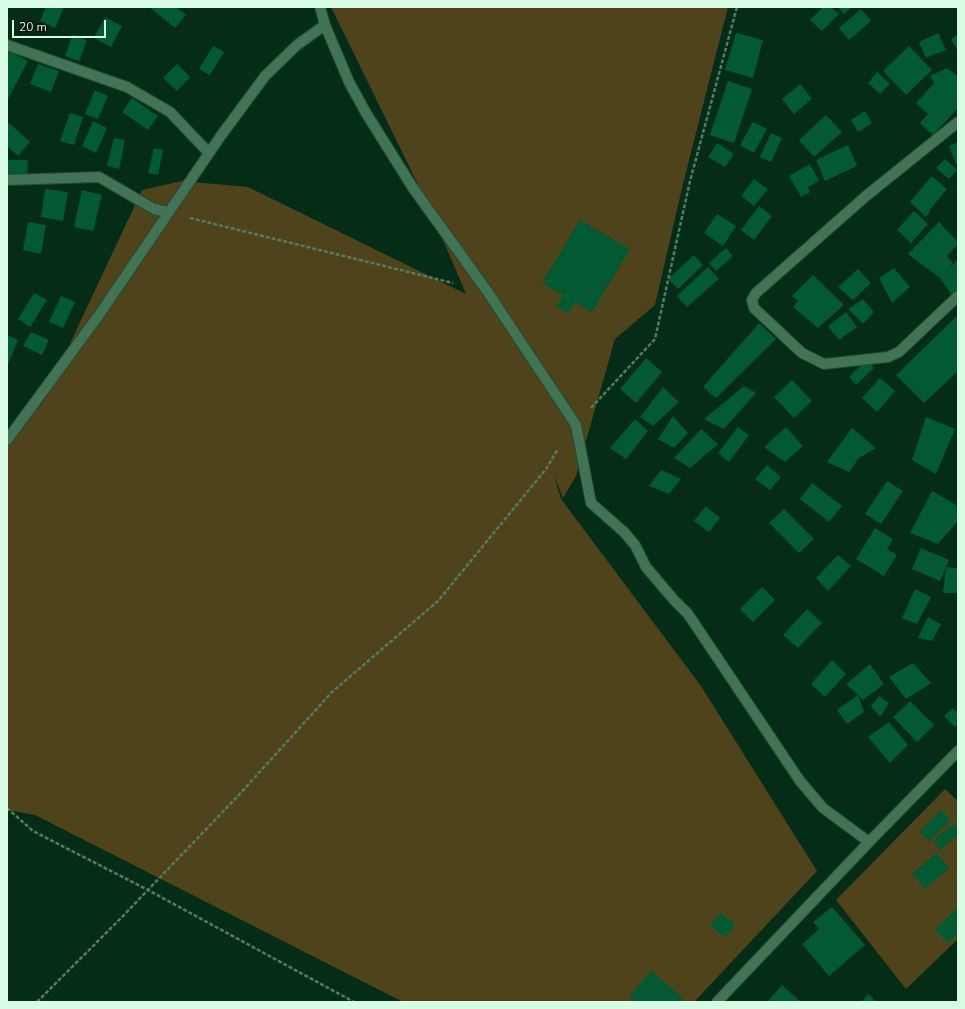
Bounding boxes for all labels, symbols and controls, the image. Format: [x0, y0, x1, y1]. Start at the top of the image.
scale bar [14, 12, 108, 38]
text: 20 m [19, 19, 47, 35]

